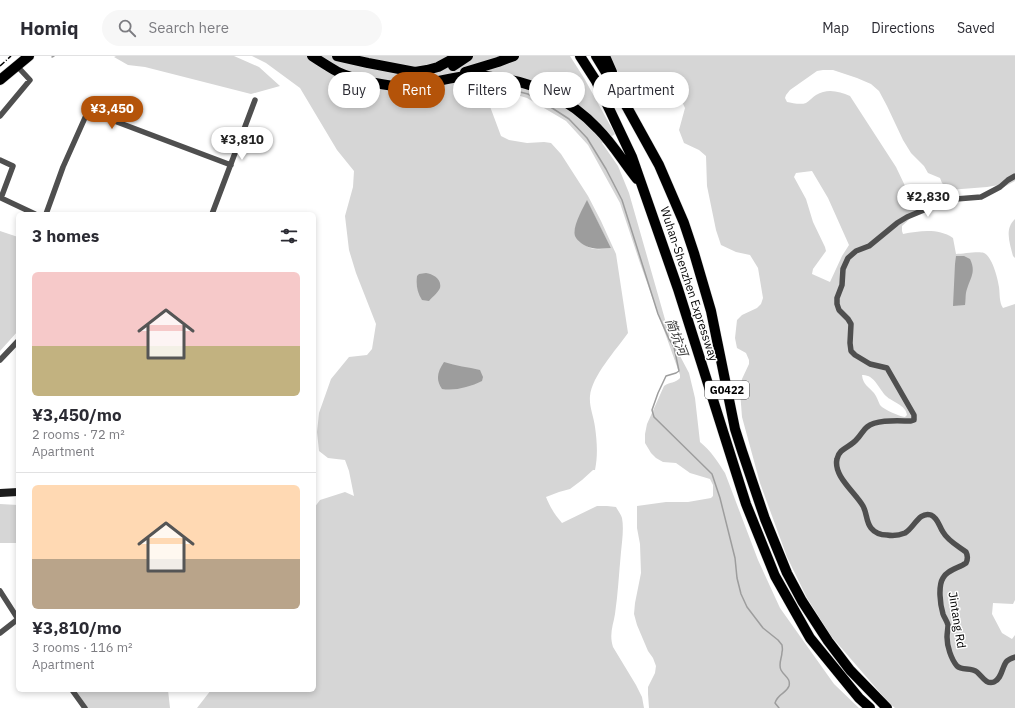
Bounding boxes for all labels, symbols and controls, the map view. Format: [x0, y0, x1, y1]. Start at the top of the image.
search box [102, 10, 382, 46]
text: Homiq [20, 16, 78, 40]
icon: search [116, 17, 138, 39]
text: Search here [148, 18, 229, 37]
text: Map [822, 19, 849, 37]
text: Directions [871, 19, 935, 37]
text: Saved [957, 19, 995, 37]
chip: Buy [328, 72, 380, 108]
chip: Rent [388, 72, 445, 108]
chip: Filters [453, 72, 521, 108]
chip: New [529, 72, 585, 108]
chip: Apartment [593, 72, 689, 108]
pin: ¥3,450 [79, 96, 145, 130]
text: ¥3,450 [90, 100, 134, 117]
pin: ¥3,810 [209, 127, 275, 161]
text: ¥3,810 [220, 131, 264, 148]
pin: ¥2,830 [895, 184, 961, 218]
text: ¥2,830 [906, 188, 950, 205]
street label: Wuhan-Shenzhen Expressway [657, 205, 722, 363]
text: 3 homes [32, 225, 99, 247]
icon: filters [278, 225, 300, 247]
icon: home [130, 298, 202, 370]
water label: 简坑河 [662, 316, 693, 361]
road number: G0422 [705, 381, 749, 399]
text: ¥3,450/mo [32, 404, 122, 426]
text: 2 rooms · 72 m² [32, 426, 125, 443]
text: Apartment [32, 443, 95, 460]
icon: home [130, 511, 202, 583]
street label: Jintang Rd [946, 591, 969, 649]
text: ¥3,810/mo [32, 617, 122, 639]
text: 3 rooms · 116 m² [32, 639, 133, 656]
text: Apartment [32, 656, 95, 673]

